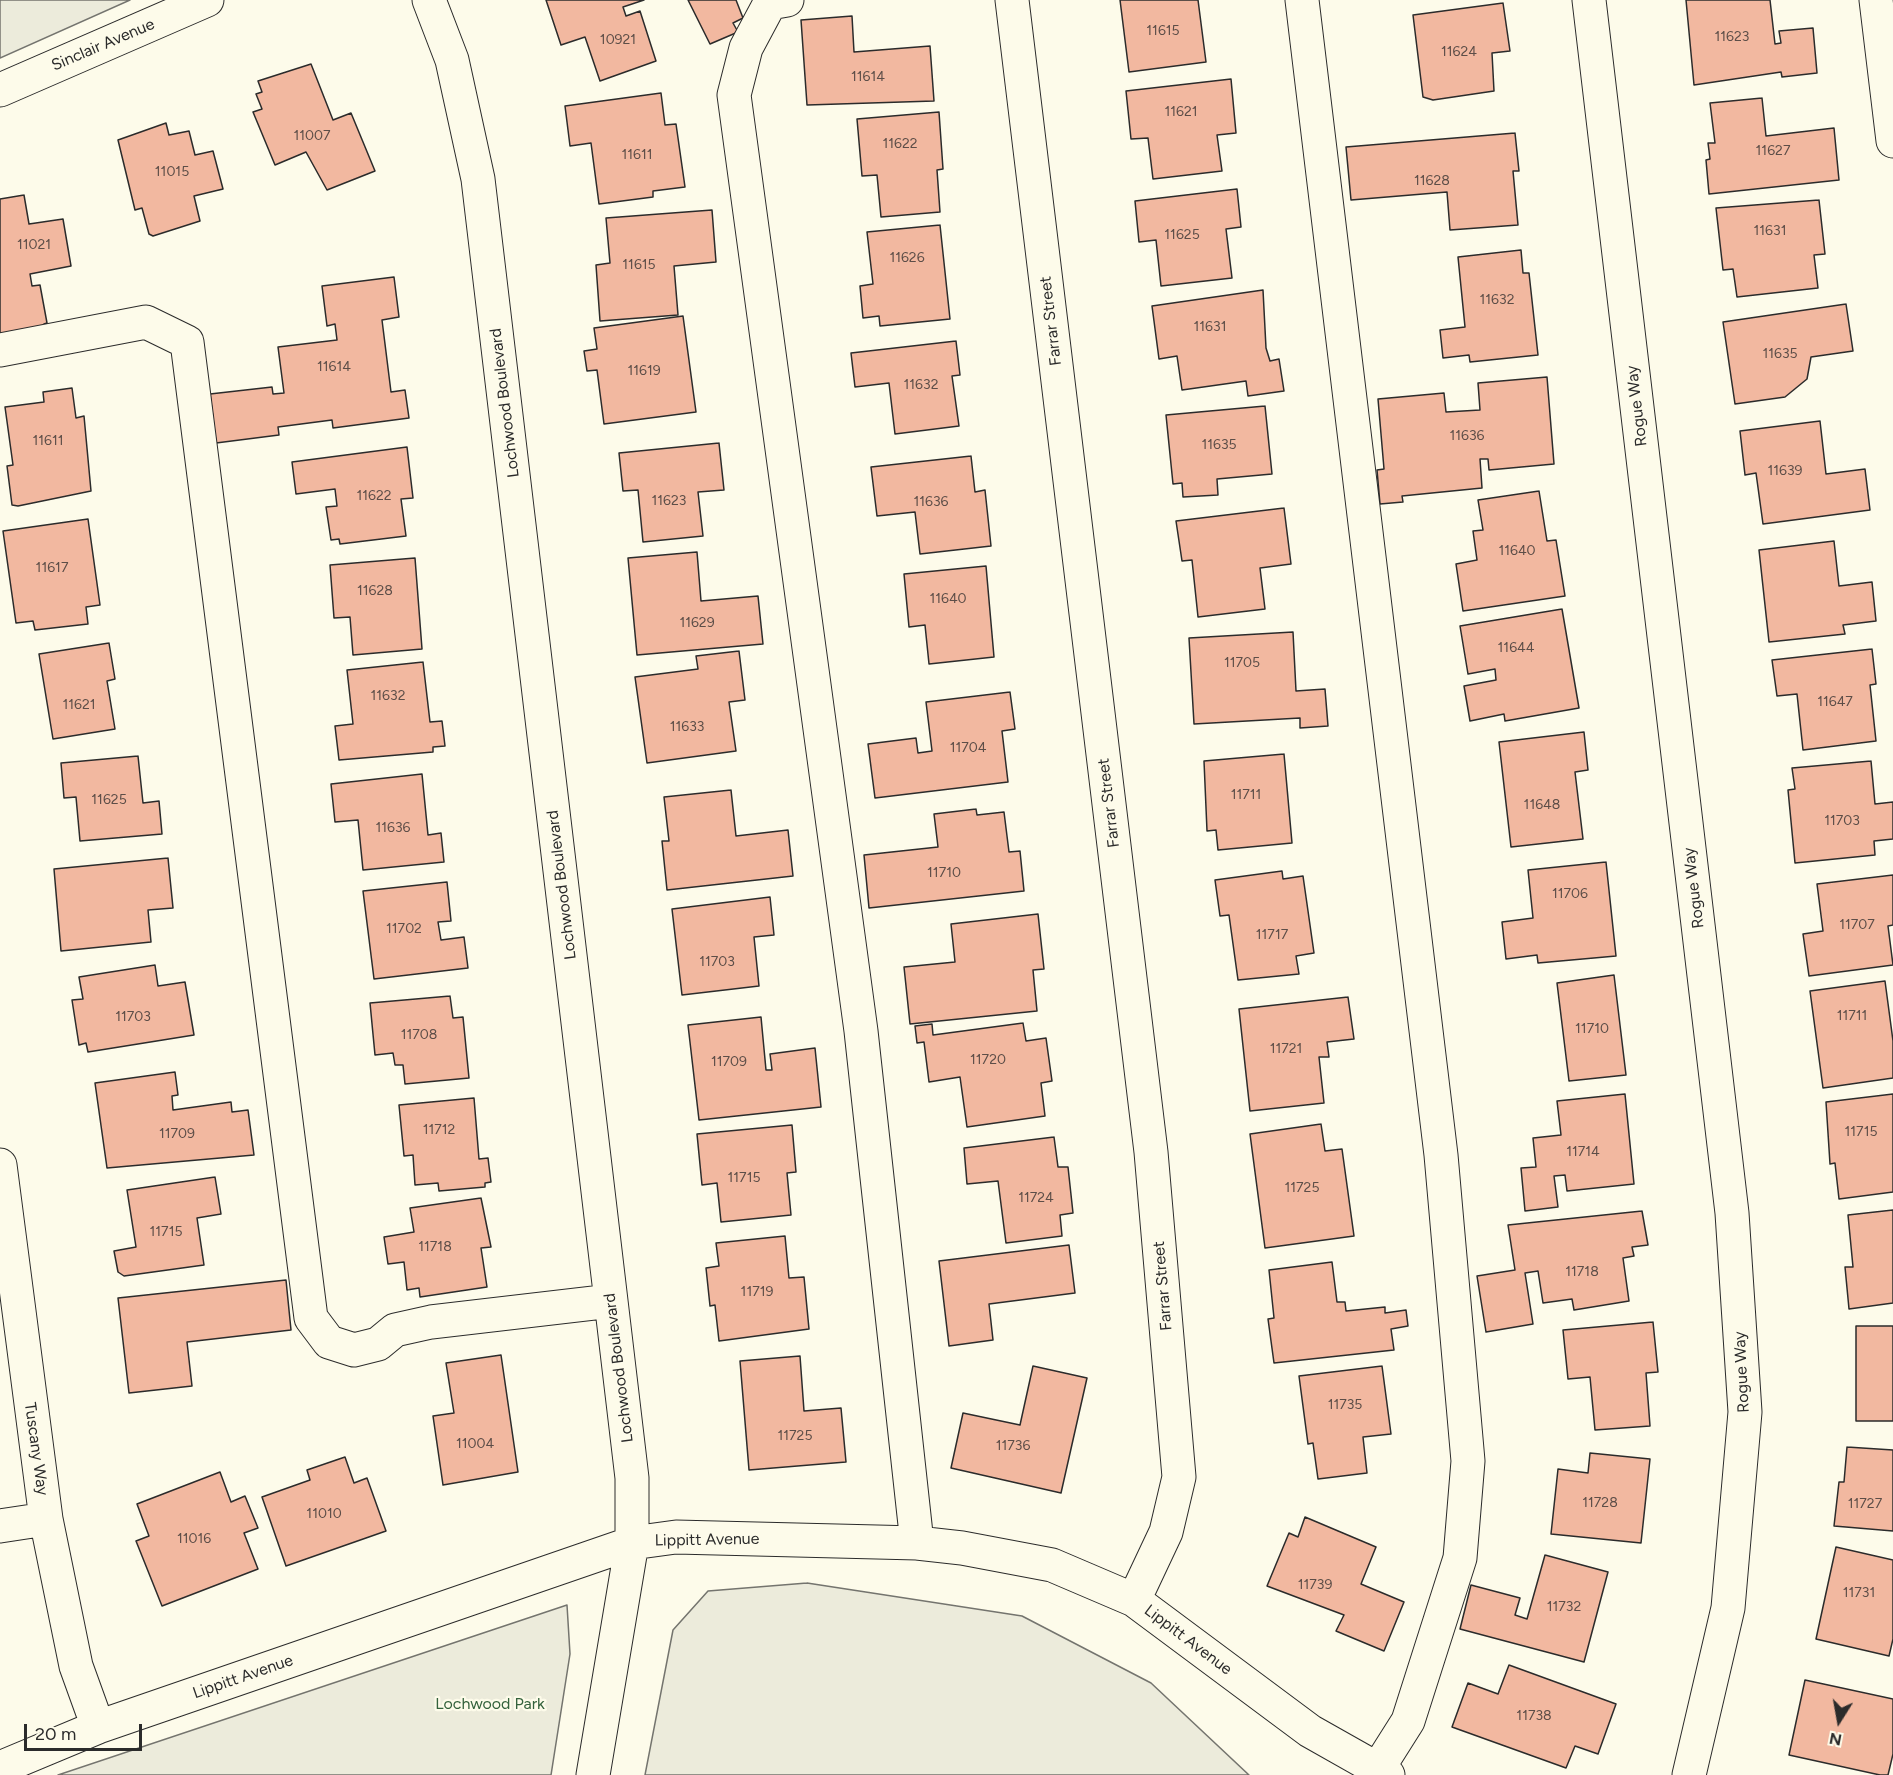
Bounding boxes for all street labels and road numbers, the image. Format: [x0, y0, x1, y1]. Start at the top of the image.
street label: Sinclair Avenue [49, 15, 157, 75]
street label: Farrar Street [1036, 275, 1066, 367]
street label: Lochwood Boulevard [486, 327, 524, 479]
street label: Rogue Way [1623, 364, 1651, 448]
street label: Farrar Street [1094, 757, 1124, 849]
street label: Lochwood Boulevard [543, 809, 581, 961]
street label: Rogue Way [1680, 846, 1708, 930]
street label: Farrar Street [1150, 1240, 1176, 1332]
street label: Lochwood Boulevard [600, 1292, 638, 1444]
street label: Rogue Way [1730, 1331, 1754, 1413]
street label: Tuscany Way [20, 1401, 52, 1497]
street label: Lippitt Avenue [654, 1529, 760, 1551]
street label: Lippitt Avenue [1140, 1601, 1236, 1679]
street label: Lippitt Avenue [190, 1651, 296, 1703]

